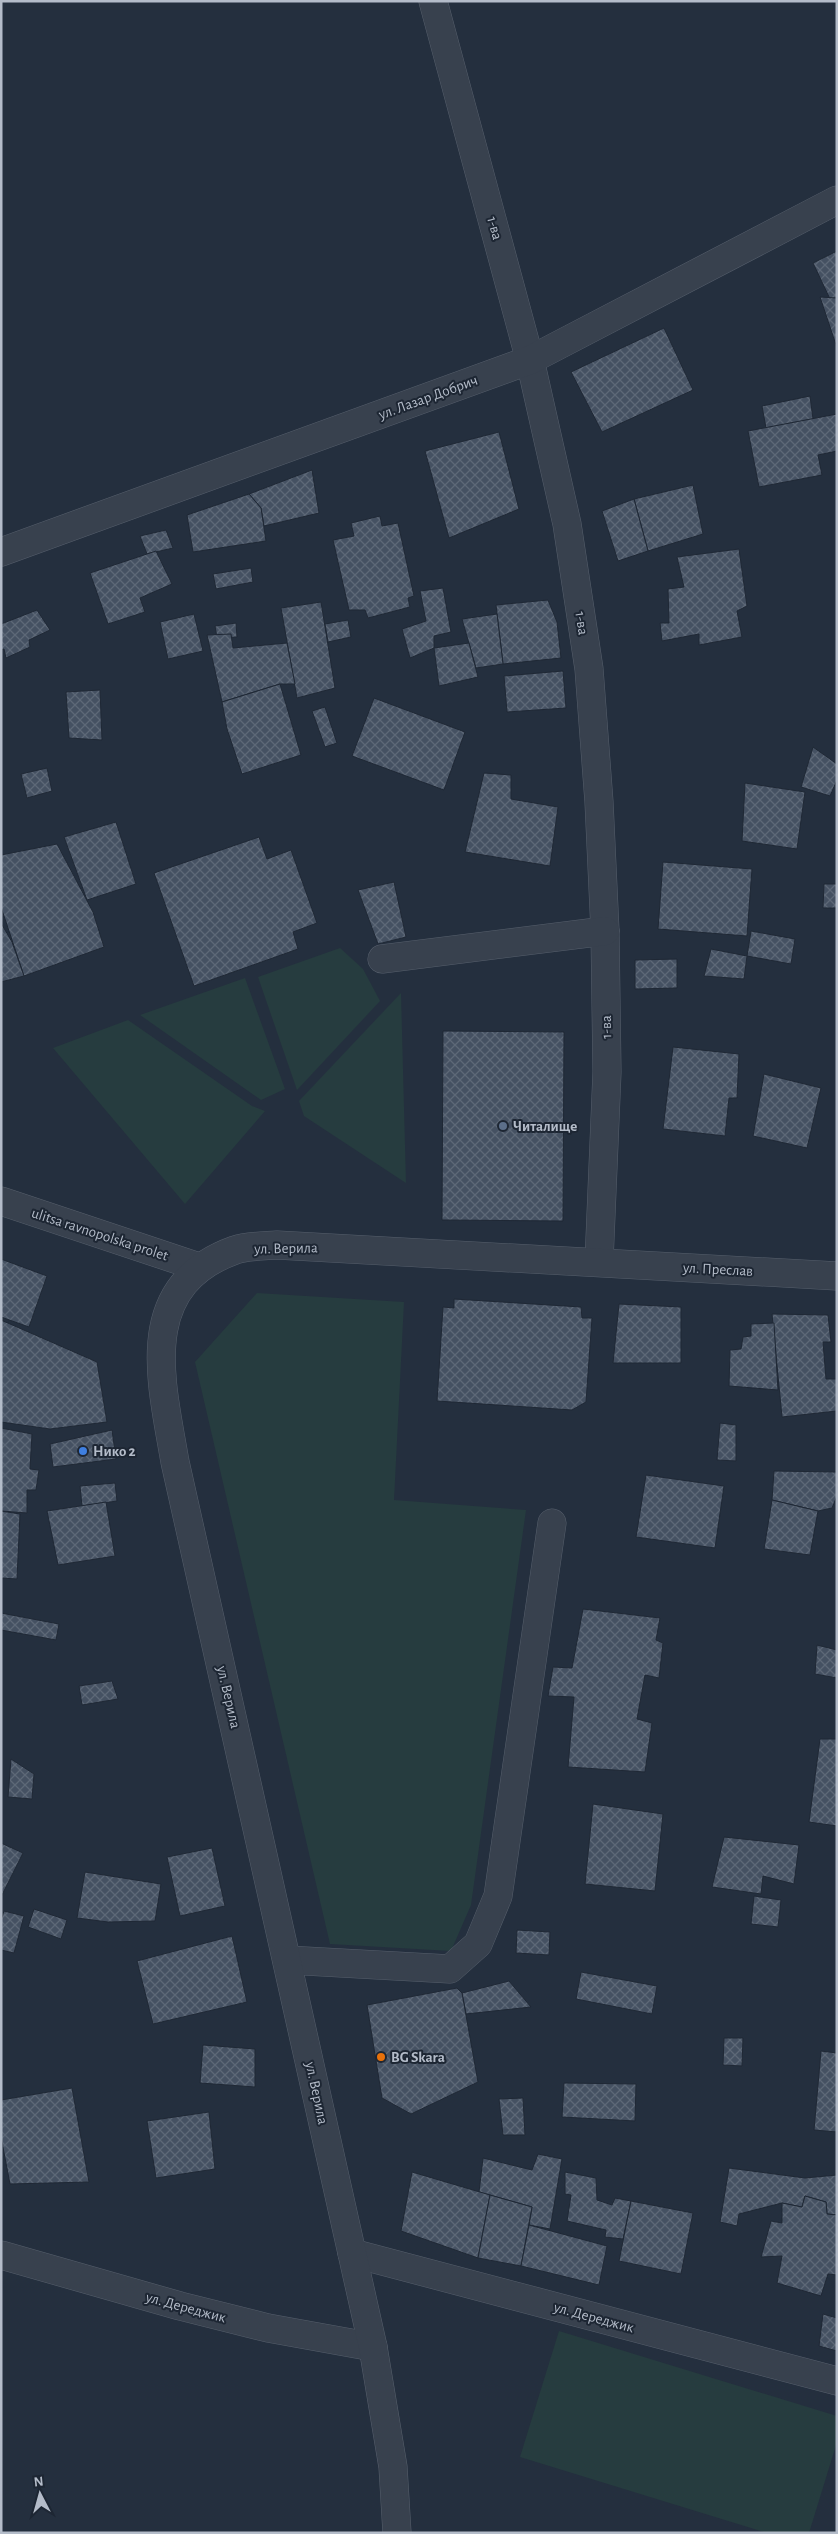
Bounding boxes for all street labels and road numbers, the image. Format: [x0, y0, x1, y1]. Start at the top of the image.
street label: 1-ва [484, 215, 505, 242]
street label: ул. Лазар Добрич [376, 373, 480, 423]
street label: 1-ва [572, 610, 591, 636]
street label: 1-ва [599, 1015, 614, 1039]
street label: ulitsa ravnopolska prolet [30, 1205, 170, 1264]
street label: ул. Верила [253, 1240, 318, 1257]
street label: ул. Преслав [682, 1260, 753, 1279]
street label: ул. Верила [214, 1664, 243, 1730]
street label: ул. Верила [302, 2060, 330, 2126]
street label: ул. Дереджик [143, 2289, 228, 2325]
street label: ул. Дереджик [551, 2299, 636, 2335]

